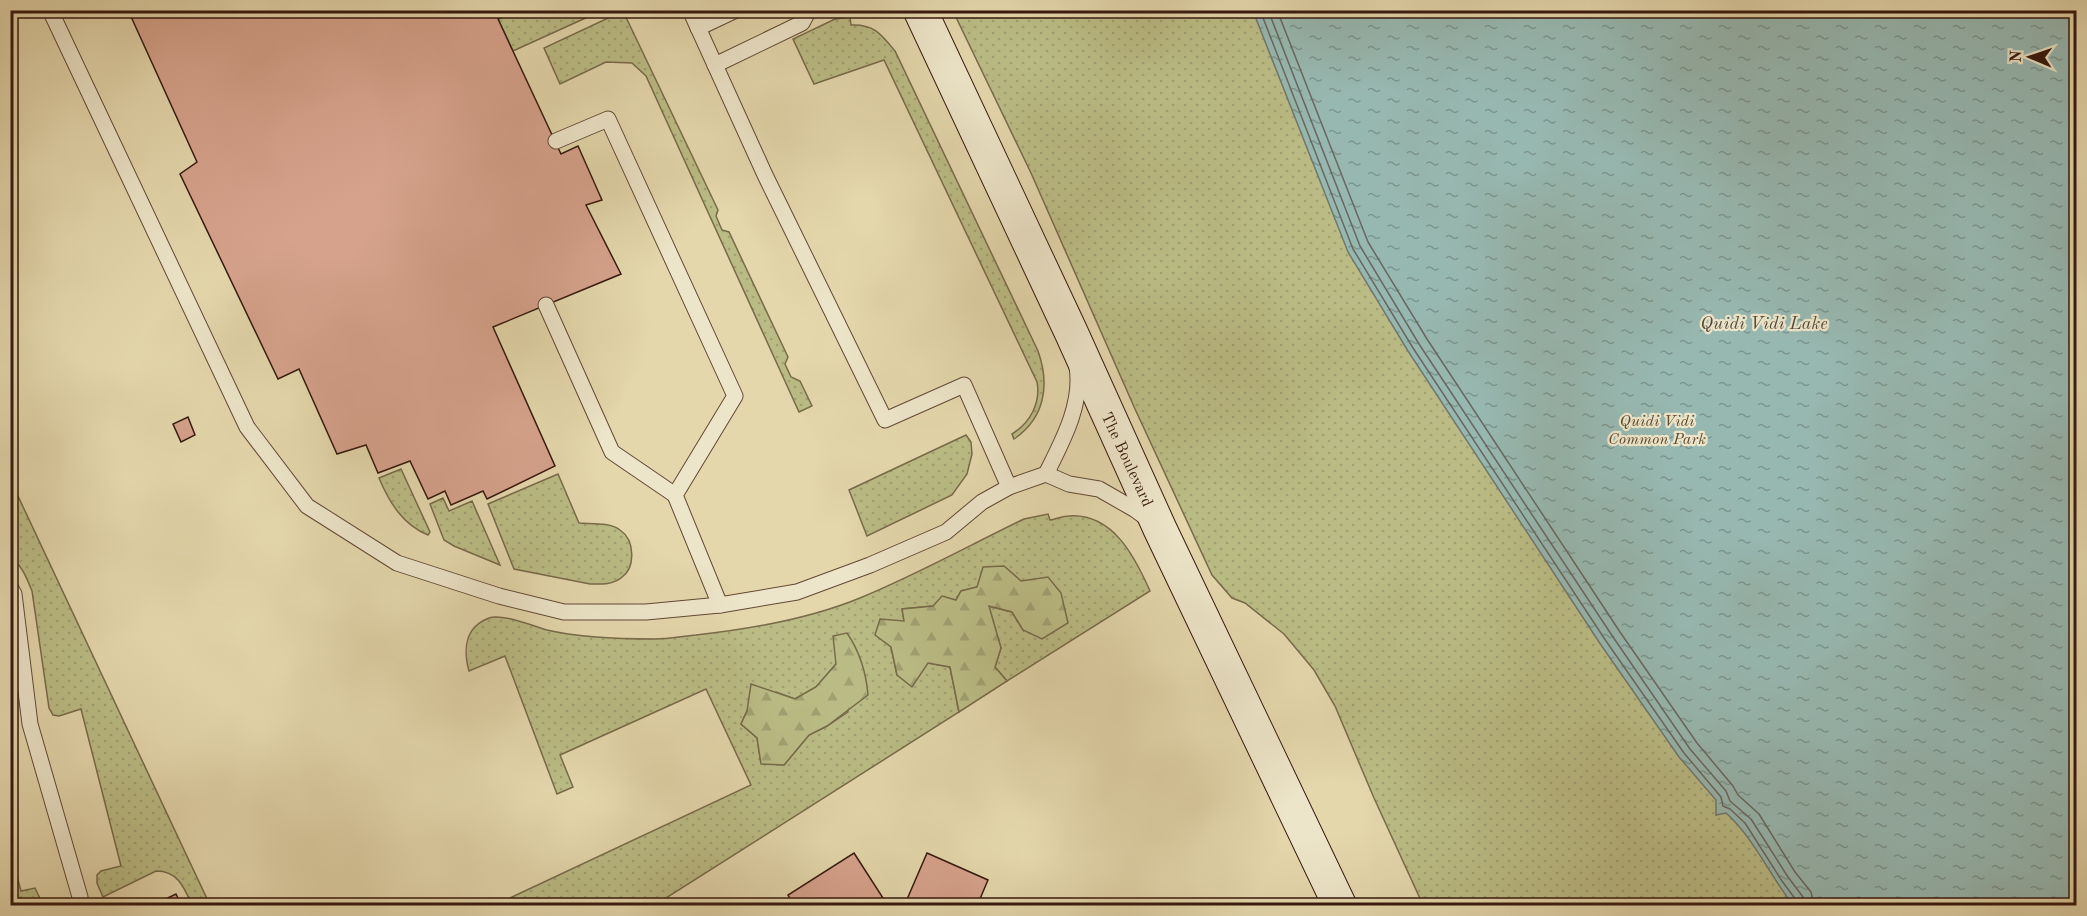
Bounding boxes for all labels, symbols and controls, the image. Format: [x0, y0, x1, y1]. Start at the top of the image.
north arrow [2000, 27, 2060, 87]
text: N [2009, 49, 2025, 63]
water label: Quidi Vidi Lake [1700, 315, 1828, 333]
street label: The Boulevard [1097, 410, 1155, 509]
park label: Quidi Vidi Common Park [1608, 414, 1706, 448]

